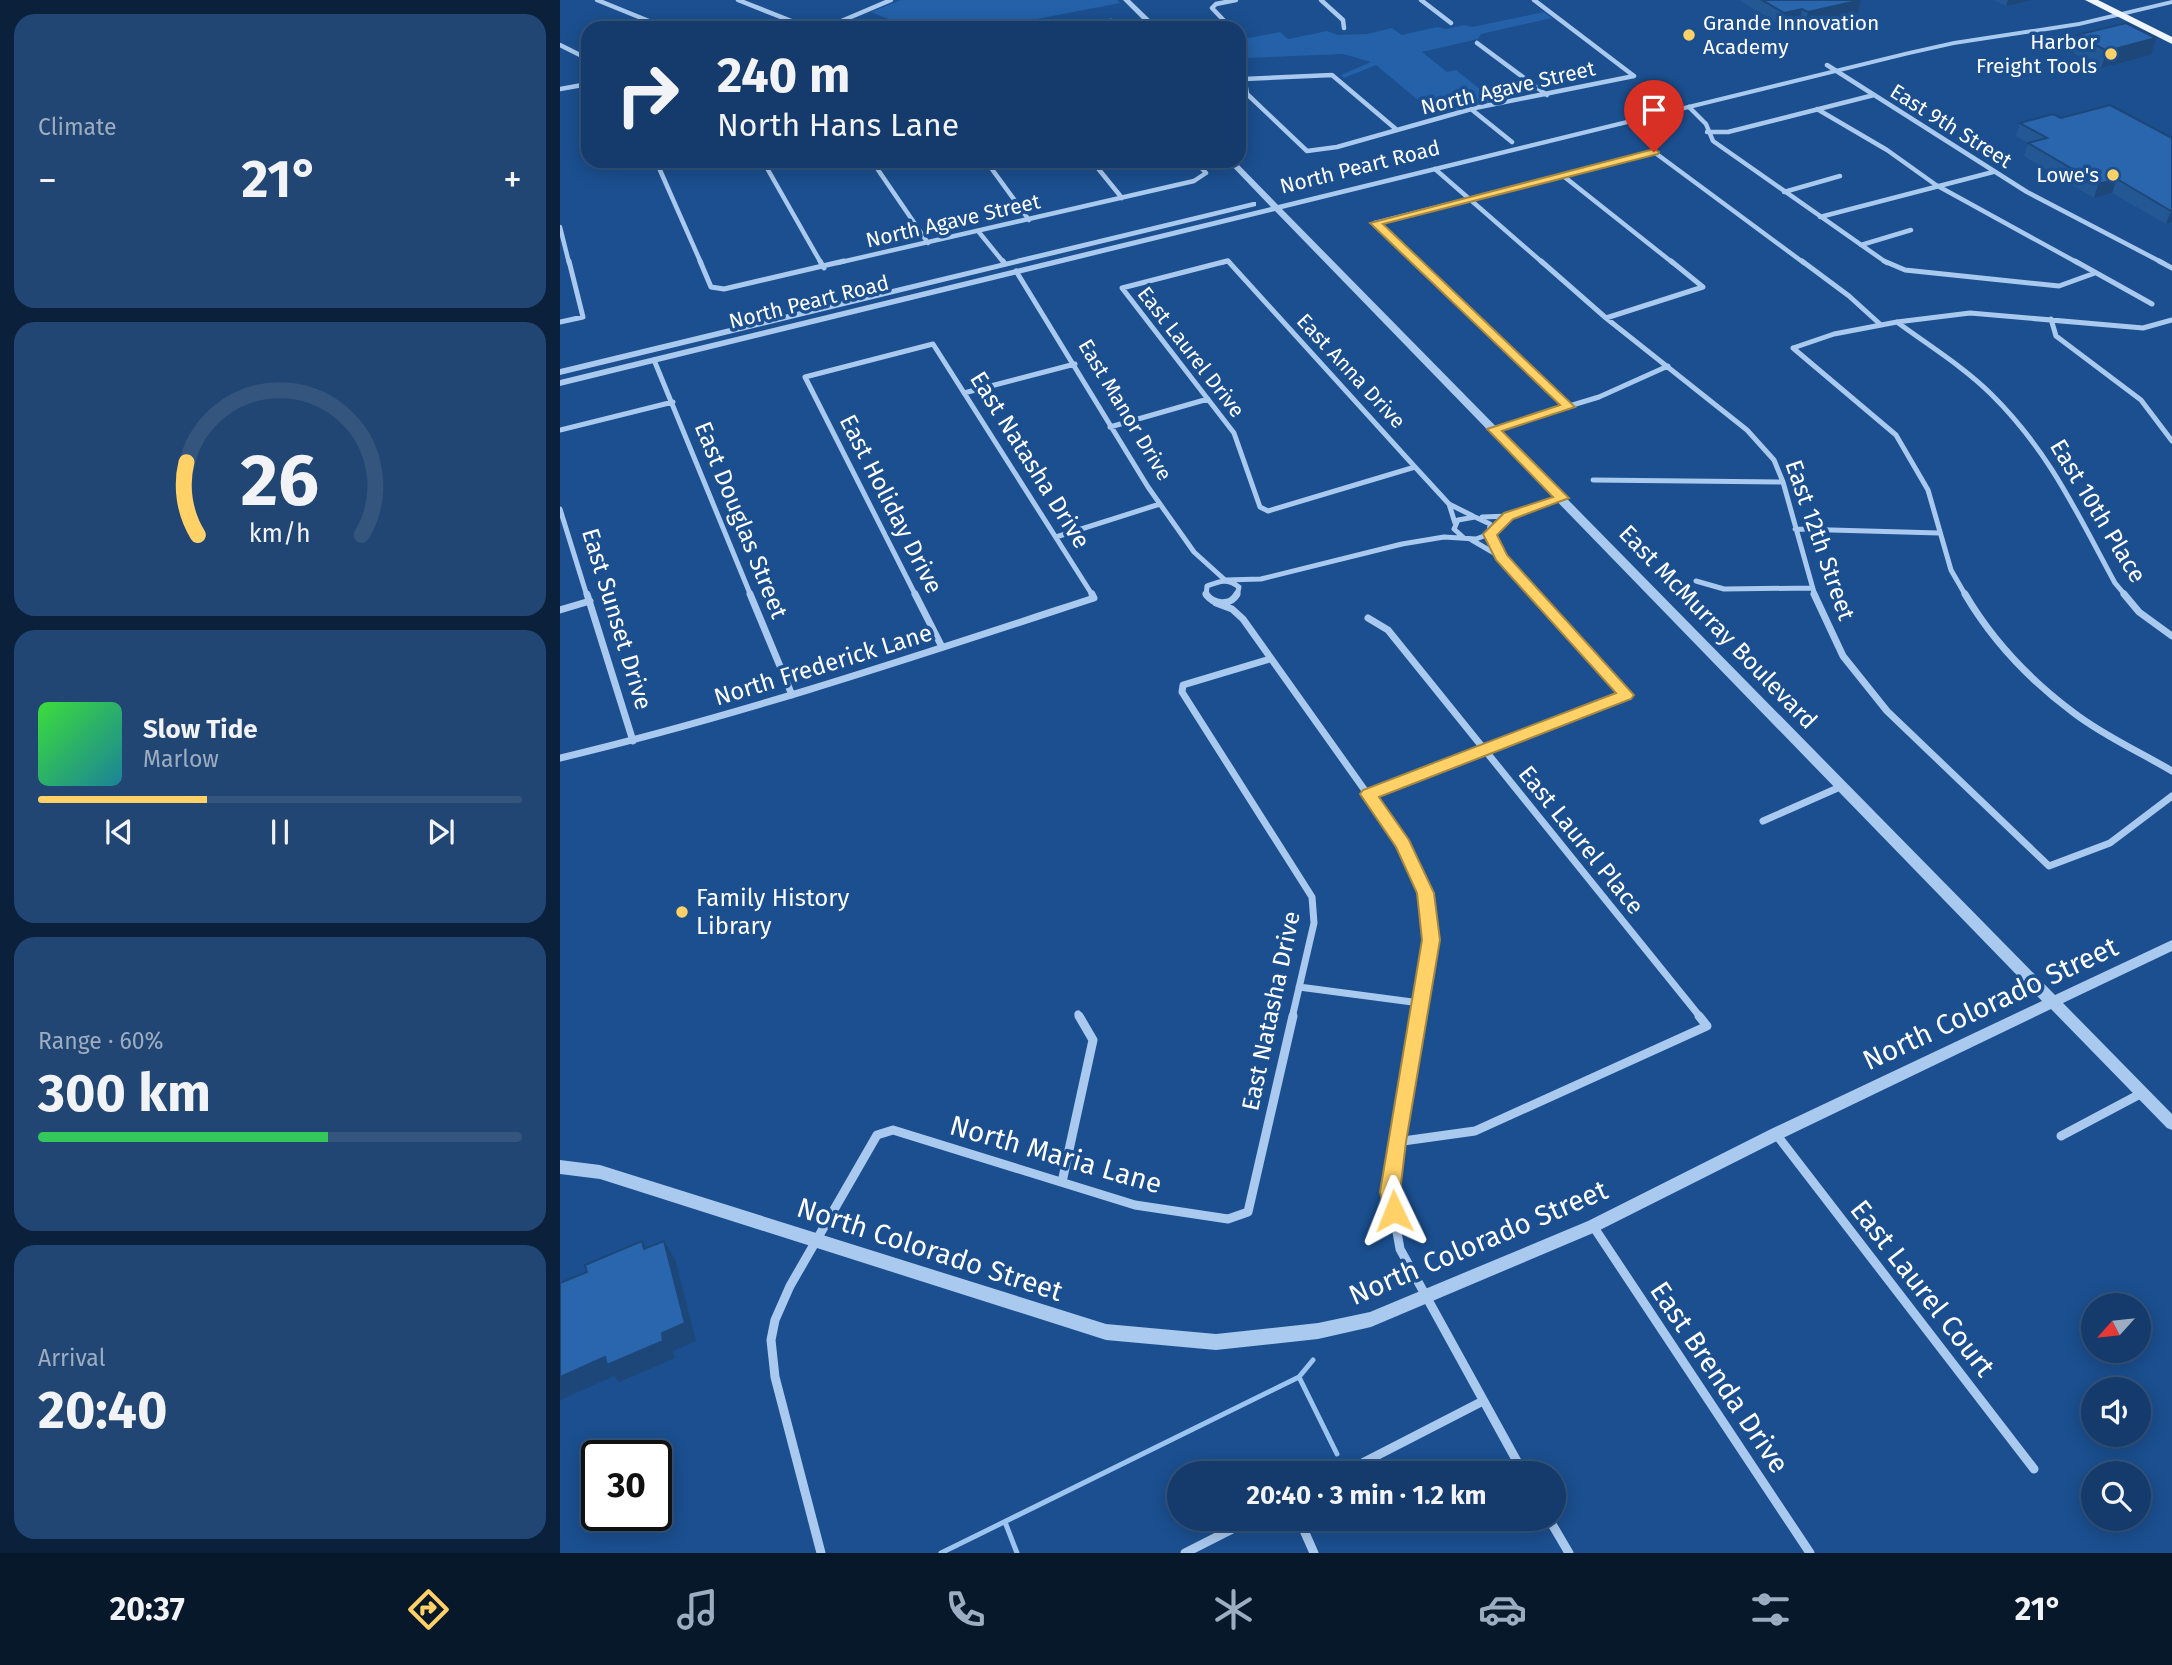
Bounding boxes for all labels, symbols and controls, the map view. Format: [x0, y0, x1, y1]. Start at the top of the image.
place label: Grande Innovation Academy [1703, 10, 1879, 60]
marker: Grande Innovation Academy [1681, 27, 1697, 43]
place label: Harbor Freight Tools [1976, 29, 2097, 79]
text: 240 m [717, 46, 850, 105]
marker: Harbor Freight Tools [2103, 46, 2119, 62]
icon: right [602, 49, 693, 140]
street label: North Agave Street [1418, 55, 1598, 121]
street label: East 9th Street [1885, 78, 2017, 174]
pin [1624, 80, 1684, 152]
icon: arrive [1635, 91, 1673, 129]
text: North Hans Lane [717, 106, 959, 144]
text: Climate [38, 113, 117, 141]
street label: North Peart Road [1277, 135, 1443, 199]
text: 21° [242, 148, 319, 211]
text: − [38, 157, 57, 203]
text: + [503, 157, 522, 203]
place label: Lowe's [2036, 162, 2099, 188]
marker: Lowe's [2105, 167, 2121, 183]
street label: North Agave Street [863, 188, 1043, 254]
street label: North Peart Road [726, 270, 892, 334]
street label: East Laurel Drive [1132, 281, 1250, 423]
street label: East Anna Drive [1291, 308, 1411, 434]
street label: East Manor Drive [1073, 335, 1177, 485]
street label: East Natasha Drive [964, 366, 1096, 554]
street label: East Holiday Drive [834, 410, 948, 598]
street label: East Douglas Street [689, 417, 793, 623]
street label: East 10th Place [2044, 434, 2152, 588]
text: 26 [241, 437, 319, 524]
street label: East 12th Street [1779, 456, 1861, 624]
text: km/h [249, 518, 311, 548]
street label: East McMurray Boulevard [1613, 519, 1823, 735]
street label: East Sunset Drive [576, 525, 658, 713]
street label: North Frederick Lane [710, 618, 936, 712]
text: Slow Tide [143, 714, 258, 745]
text: Marlow [143, 745, 219, 773]
street label: East Laurel Place [1513, 760, 1649, 920]
icon: previous [100, 813, 138, 851]
icon: pause [261, 813, 299, 851]
icon: next [422, 813, 460, 851]
place label: Family History Library [696, 884, 850, 940]
marker: Family History Library [674, 904, 690, 920]
street label: East Natasha Drive [1236, 909, 1306, 1113]
street label: North Colorado Street [1857, 929, 2124, 1077]
text: Range · 60% [38, 1027, 164, 1055]
text: 300 km [38, 1062, 211, 1125]
street label: North Maria Lane [946, 1108, 1166, 1201]
street label: North Colorado Street [1344, 1173, 1613, 1312]
position arrow [1357, 1174, 1431, 1248]
street label: North Colorado Street [793, 1191, 1068, 1308]
street label: East Laurel Court [1843, 1193, 2002, 1384]
street label: East Brenda Drive [1643, 1275, 1796, 1479]
north arrow [2081, 1293, 2151, 1363]
map controls [2081, 1293, 2151, 1531]
text: Arrival [38, 1344, 105, 1372]
button: sound [2081, 1377, 2151, 1447]
text: 20:40 [38, 1379, 167, 1442]
speed limit sign: 30 [581, 1440, 672, 1531]
button: search [2081, 1461, 2151, 1531]
text: 20:40 · 3 min · 1.2 km [1246, 1480, 1487, 1511]
icon: directions [404, 1585, 453, 1634]
icon: music [673, 1585, 722, 1634]
icon: phone [941, 1585, 990, 1634]
icon: climate [1209, 1585, 1258, 1634]
icon: car [1478, 1585, 1527, 1634]
icon: filters [1746, 1585, 1795, 1634]
text: 20:37 [110, 1590, 185, 1628]
text: 21° [2015, 1590, 2062, 1628]

